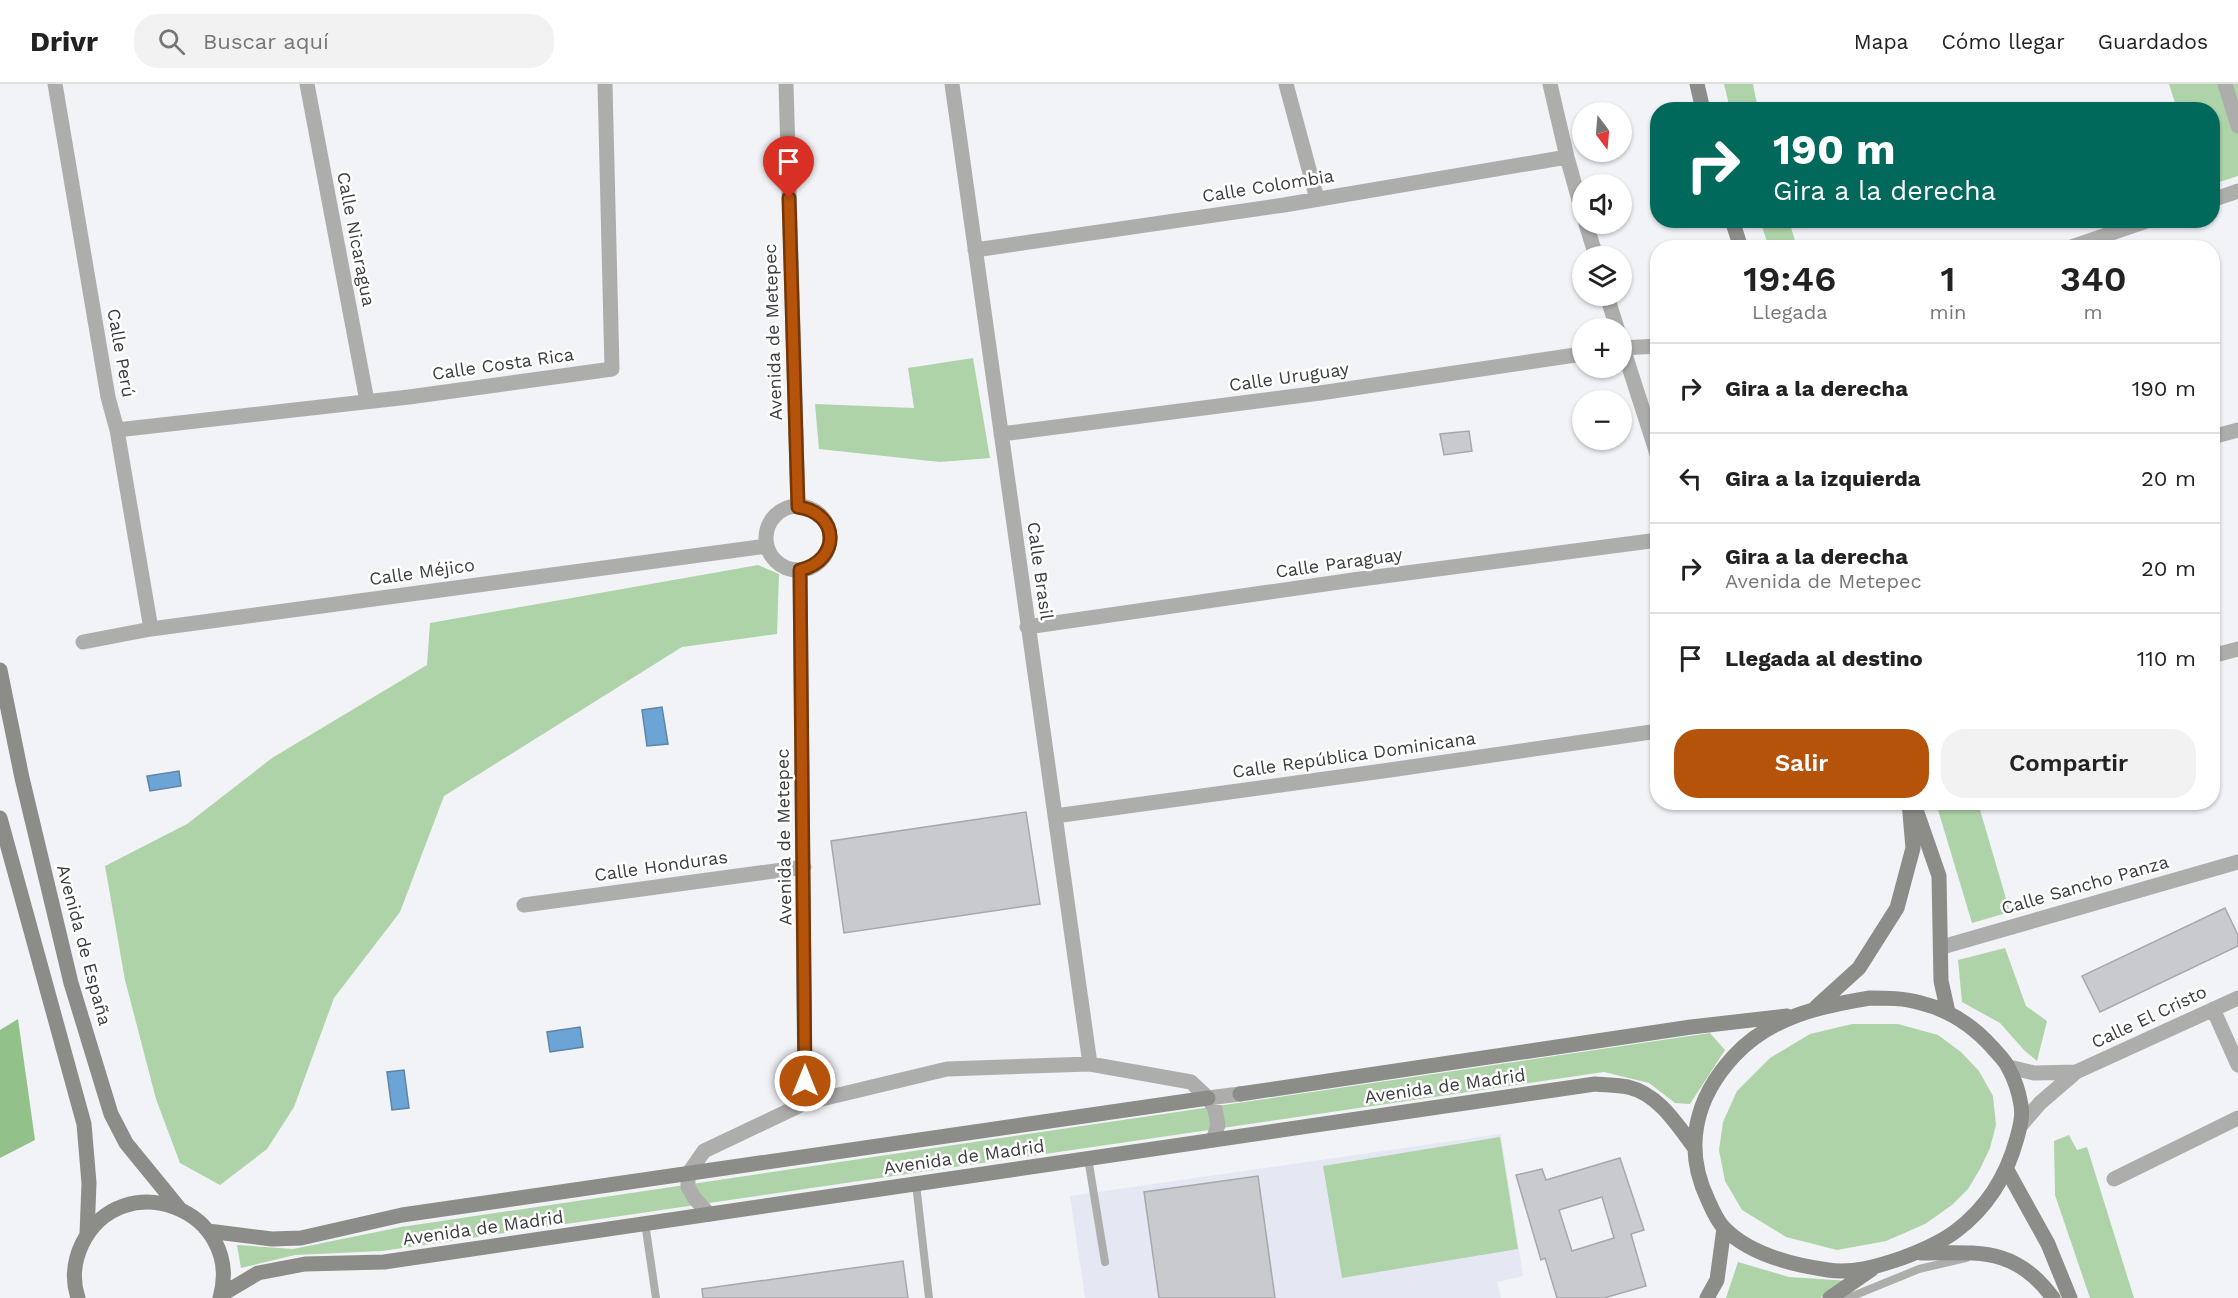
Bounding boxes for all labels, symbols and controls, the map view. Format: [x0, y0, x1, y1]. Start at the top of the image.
search box [134, 14, 554, 68]
text: Drivr [30, 25, 98, 58]
icon: search [155, 25, 188, 58]
text: Buscar aquí [203, 29, 329, 54]
text: Mapa [1854, 29, 1908, 54]
text: Cómo llegar [1941, 29, 2065, 54]
text: Guardados [2098, 29, 2208, 54]
north arrow [1572, 102, 1632, 162]
map controls [1572, 102, 1632, 450]
text: 190 m [1773, 125, 1896, 174]
icon: right [1674, 126, 1752, 204]
pin [763, 136, 814, 198]
icon: arrive [772, 145, 805, 178]
street label: Calle Colombia [1201, 165, 1335, 206]
street label: Calle Nicaragua [333, 170, 380, 308]
button: sound [1572, 174, 1632, 234]
text: Gira a la derecha [1773, 175, 1996, 207]
street label: Avenida de Metepec [759, 243, 786, 421]
button: layers [1572, 246, 1632, 306]
text: 19:46 [1743, 258, 1836, 300]
text: 1 [1940, 258, 1955, 300]
text: 340 [2060, 258, 2127, 300]
text: Llegada [1752, 300, 1828, 324]
text: min [1930, 300, 1966, 324]
text: m [2084, 300, 2103, 324]
street label: Calle Perú [103, 307, 140, 399]
button: + [1572, 318, 1632, 378]
street label: Calle Costa Rica [431, 343, 575, 384]
street label: Calle Uruguay [1228, 358, 1351, 395]
icon: right [1674, 372, 1707, 405]
text: Gira a la derecha [1725, 376, 1908, 401]
text: 190 m [2132, 376, 2196, 401]
button: − [1572, 390, 1632, 450]
icon: left [1674, 462, 1707, 495]
text: Gira a la izquierda [1725, 466, 1921, 491]
text: 20 m [2141, 466, 2196, 491]
street label: Calle Brasil [1023, 520, 1058, 622]
street label: Calle Paraguay [1274, 543, 1405, 582]
text: Gira a la derecha [1725, 544, 1908, 569]
icon: right [1674, 552, 1707, 585]
street label: Calle Méjico [368, 554, 476, 589]
text: 20 m [2141, 556, 2196, 581]
text: Avenida de Metepec [1725, 569, 1922, 593]
icon: arrive [1674, 642, 1707, 675]
text: Llegada al destino [1725, 646, 1923, 671]
text: 110 m [2137, 646, 2196, 671]
street label: Calle República Dominicana [1231, 727, 1477, 782]
button: Salir [1674, 729, 1929, 798]
button: Compartir [1941, 729, 2196, 798]
street label: Avenida de Metepec [771, 748, 796, 926]
street label: Calle Honduras [593, 846, 729, 885]
street label: Calle Sancho Panza [1999, 851, 2171, 918]
street label: Avenida de España [53, 862, 116, 1028]
street label: Calle El Cristo [2088, 981, 2210, 1052]
position arrow [773, 1049, 837, 1113]
street label: Avenida de Madrid [1363, 1064, 1527, 1107]
street label: Avenida de Madrid [882, 1135, 1046, 1178]
street label: Avenida de Madrid [401, 1206, 565, 1249]

